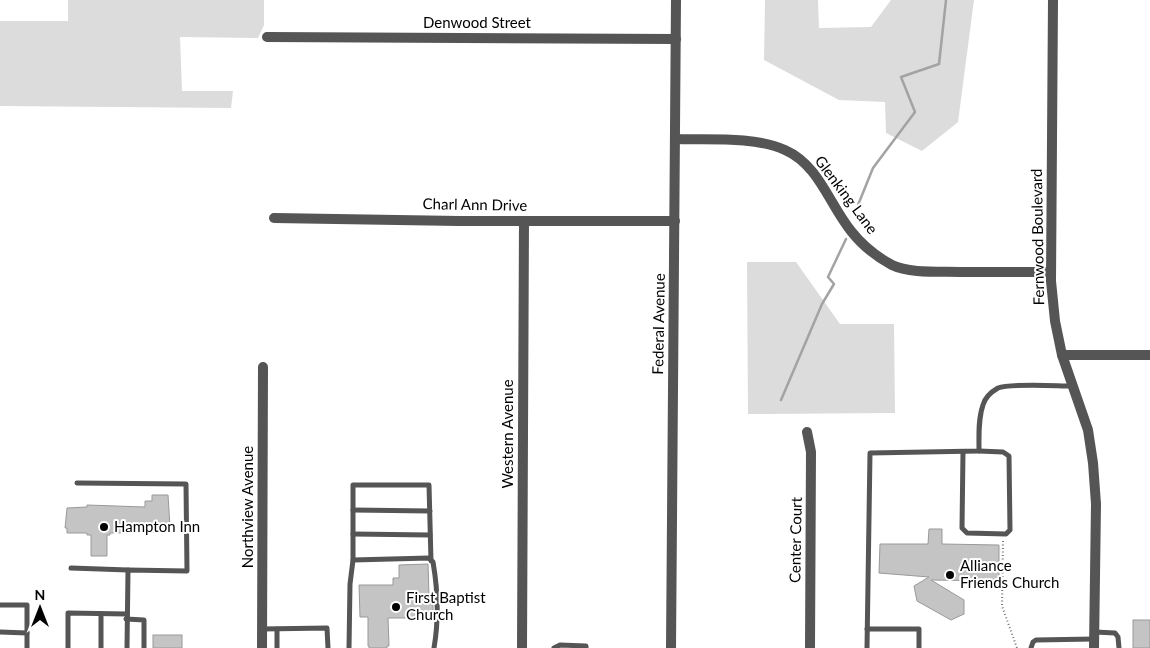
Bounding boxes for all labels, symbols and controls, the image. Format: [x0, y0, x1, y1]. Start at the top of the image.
street label: Denwood Street [423, 13, 532, 31]
street label: Glenking Lane [812, 152, 882, 237]
street label: Fernwood Boulevard [1027, 168, 1047, 306]
street label: Charl Ann Drive [423, 194, 528, 214]
street label: Federal Avenue [648, 273, 668, 375]
street label: Western Avenue [498, 379, 516, 489]
street label: Northview Avenue [238, 446, 256, 568]
street label: Center Court [785, 496, 805, 583]
place label: Hampton Inn [114, 517, 200, 535]
marker: Hampton Inn [98, 521, 110, 533]
place label: Alliance Friends Church [960, 556, 1059, 591]
marker: Alliance Friends Church [944, 569, 956, 581]
north arrow [15, 583, 65, 633]
text: N [35, 586, 45, 603]
place label: First Baptist Church [406, 588, 486, 623]
marker: First Baptist Church [390, 601, 402, 613]

